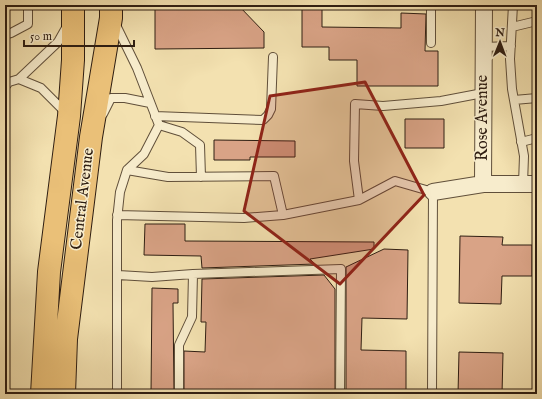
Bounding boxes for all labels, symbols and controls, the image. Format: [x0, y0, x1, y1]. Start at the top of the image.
scale bar [24, 22, 134, 48]
north arrow [480, 22, 520, 62]
text: N [494, 26, 506, 40]
text: 50 m [30, 29, 52, 44]
street label: Rose Avenue [473, 75, 493, 161]
street label: Central Avenue [67, 147, 99, 251]

